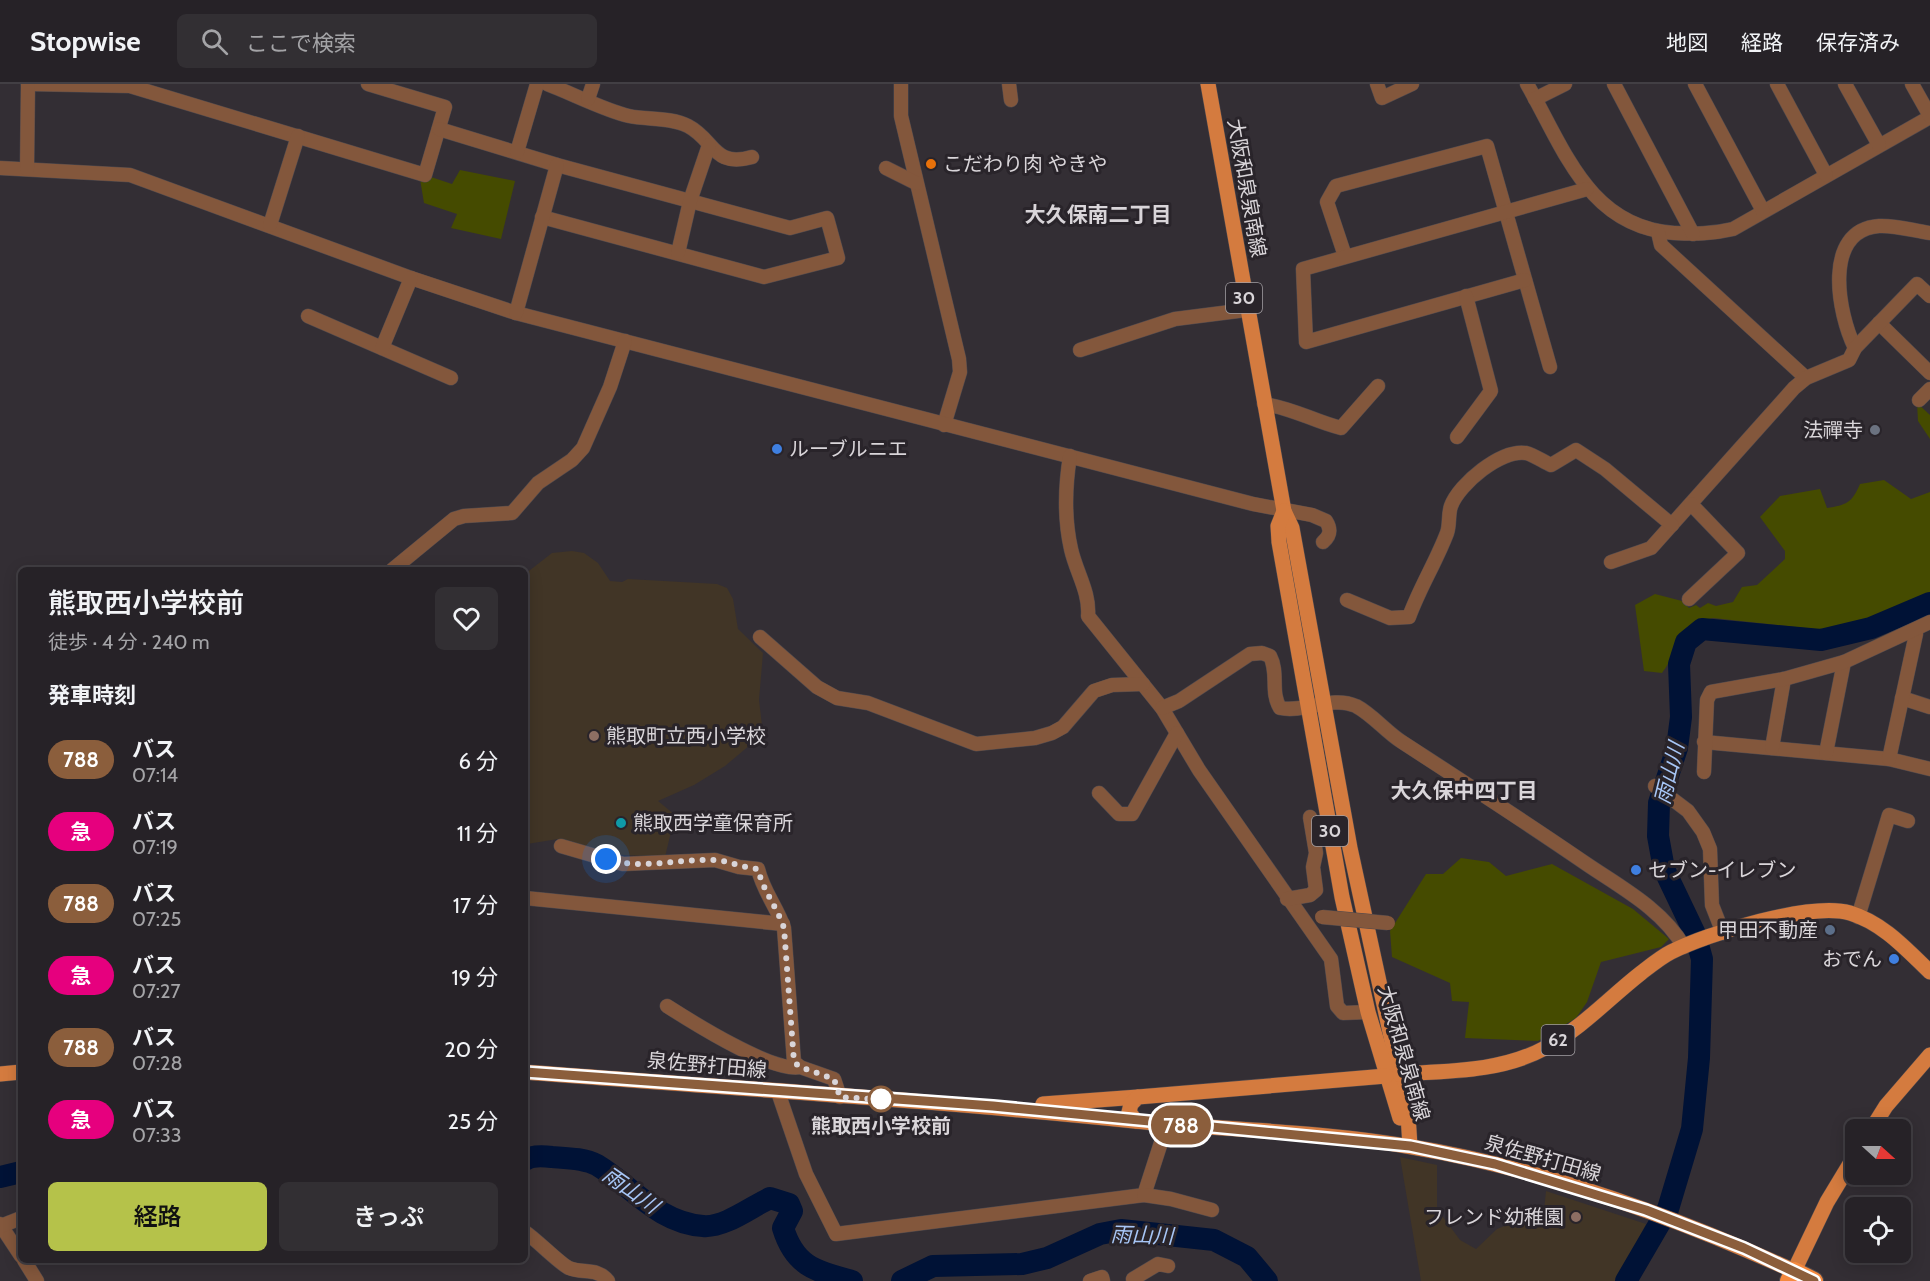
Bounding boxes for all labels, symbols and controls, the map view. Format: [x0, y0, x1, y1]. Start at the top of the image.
search box [177, 14, 597, 68]
text: Stopwise [30, 24, 141, 58]
icon: search [198, 25, 231, 58]
text: ここで検索 [246, 30, 356, 57]
text: 地図 [1666, 30, 1708, 55]
text: 経路 [1741, 30, 1783, 55]
text: 保存済み [1816, 30, 1900, 55]
street label: 大阪和泉泉南線 [1223, 117, 1271, 259]
place label: こだわり肉 やきや [943, 152, 1108, 176]
marker: こだわり肉 やきや [924, 157, 938, 171]
district label: 大久保南二丁目 [1025, 202, 1172, 227]
road number: 30 [1226, 283, 1262, 313]
place label: 法禪寺 [1803, 418, 1863, 442]
marker: 法禪寺 [1868, 423, 1882, 437]
place label: ルーブルニエ [789, 437, 908, 461]
marker: ルーブルニエ [770, 442, 784, 456]
text: 熊取西小学校前 [48, 586, 244, 620]
button: heart [435, 587, 498, 650]
text: 徒歩 · 4 分 · 240 m [48, 630, 210, 654]
text: 発車時刻 [48, 682, 136, 709]
place label: 熊取町立西小学校 [606, 724, 766, 748]
marker: 熊取町立西小学校 [587, 729, 601, 743]
text: バス [132, 736, 176, 763]
water label: 雨山川 [1649, 737, 1689, 807]
text: 788 [63, 747, 99, 772]
text: 6 分 [459, 748, 498, 775]
text: 07:14 [132, 763, 178, 787]
district label: 大久保中四丁目 [1391, 778, 1538, 803]
text: バス [132, 808, 176, 835]
place label: 熊取西学童保育所 [633, 811, 793, 835]
marker: 熊取西学童保育所 [614, 816, 628, 830]
road number: 30 [1312, 816, 1348, 846]
text: 急 [71, 819, 92, 844]
text: 11 分 [457, 820, 498, 847]
text: 07:19 [132, 835, 178, 859]
your location [591, 844, 621, 874]
place label: セブン-イレブン [1648, 858, 1796, 882]
marker: セブン-イレブン [1629, 863, 1643, 877]
text: バス [132, 880, 176, 907]
text: 788 [63, 891, 99, 916]
text: 17 分 [453, 892, 498, 919]
text: 07:25 [132, 907, 181, 931]
place label: 甲田不動産 [1718, 918, 1818, 942]
marker: 甲田不動産 [1823, 923, 1837, 937]
place label: おでん [1822, 947, 1882, 971]
text: バス [132, 952, 176, 979]
marker: おでん [1887, 952, 1901, 966]
text: 急 [71, 963, 92, 988]
text: 19 分 [451, 964, 498, 991]
text: 07:27 [132, 979, 181, 1003]
street label: 大阪和泉泉南線 [1373, 982, 1435, 1124]
text: バス [132, 1024, 176, 1051]
road number: 62 [1542, 1025, 1574, 1055]
text: 788 [63, 1035, 99, 1060]
text: 20 分 [444, 1036, 498, 1063]
street label: 泉佐野打田線 [646, 1048, 768, 1082]
text: 07:28 [132, 1051, 183, 1075]
marker: 熊取西小学校前 [868, 1086, 894, 1112]
text: バス [132, 1096, 176, 1123]
line badge: 788 [1146, 1106, 1216, 1144]
text: 急 [71, 1107, 92, 1132]
text: 25 分 [448, 1108, 498, 1135]
text: 788 [1163, 1113, 1199, 1138]
place label: 熊取西小学校前 [811, 1114, 951, 1138]
north arrow [1845, 1119, 1911, 1185]
map controls [1845, 1119, 1911, 1263]
text: 07:33 [132, 1123, 182, 1147]
street label: 泉佐野打田線 [1482, 1130, 1604, 1186]
water label: 雨山川 [598, 1162, 666, 1219]
button: 経路 [48, 1182, 267, 1251]
button: きっぷ [279, 1182, 498, 1251]
button: locate [1845, 1197, 1911, 1263]
place label: フレンド幼稚園 [1424, 1205, 1564, 1229]
marker: フレンド幼稚園 [1569, 1210, 1583, 1224]
water label: 雨山川 [1110, 1221, 1176, 1249]

